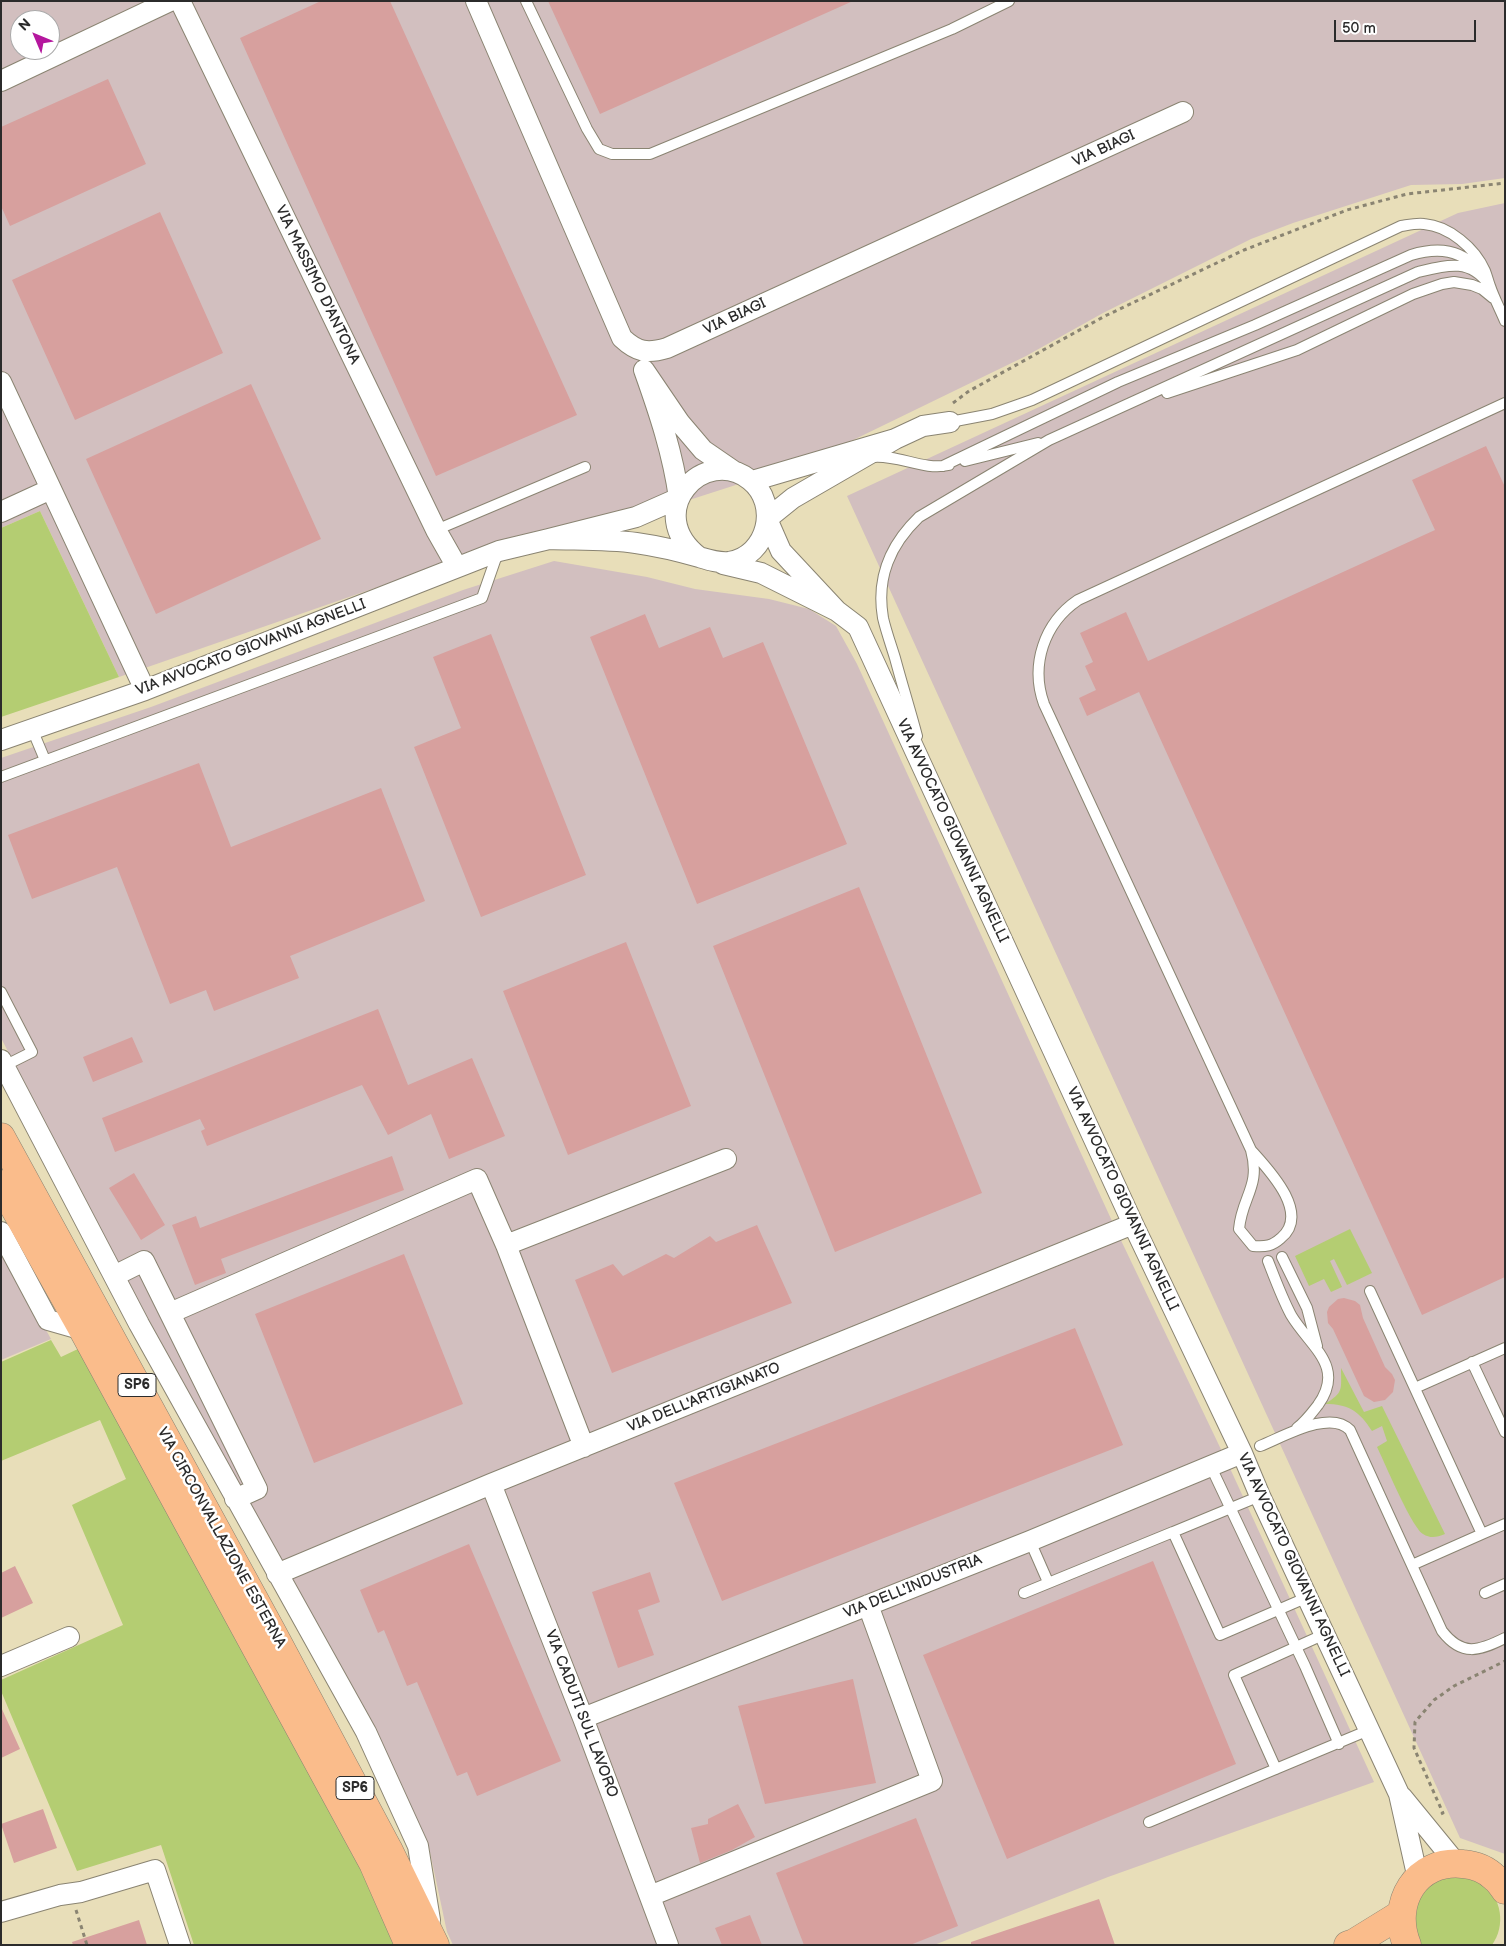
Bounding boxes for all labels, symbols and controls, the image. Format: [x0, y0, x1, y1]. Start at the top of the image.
north arrow [10, 10, 60, 60]
scale bar [1336, 10, 1478, 42]
text: N [15, 15, 34, 34]
text: 50 m [1342, 19, 1376, 38]
street label: VIA BIAGI [1070, 127, 1138, 171]
street label: VIA MASSIMO D'ANTONA [271, 203, 363, 367]
street label: VIA BIAGI [701, 295, 769, 339]
street label: VIA AVVOCATO GIOVANNI AGNELLI [134, 596, 368, 700]
street label: VIA AVVOCATO GIOVANNI AGNELLI [892, 716, 1012, 946]
street label: VIA AVVOCATO GIOVANNI AGNELLI [1062, 1084, 1182, 1314]
street label: VIA DELL'ARTIGIANATO [625, 1359, 783, 1437]
road number: SP6 [118, 1374, 156, 1396]
street label: VIA CIRCONVALLAZIONE ESTERNA [153, 1425, 289, 1651]
street label: VIA AVVOCATO GIOVANNI AGNELLI [1233, 1450, 1353, 1680]
street label: VIA DELL'INDUSTRIA [841, 1551, 985, 1623]
street label: VIA CADUTI SUL LAVORO [541, 1628, 621, 1800]
road number: SP6 [336, 1776, 374, 1800]

